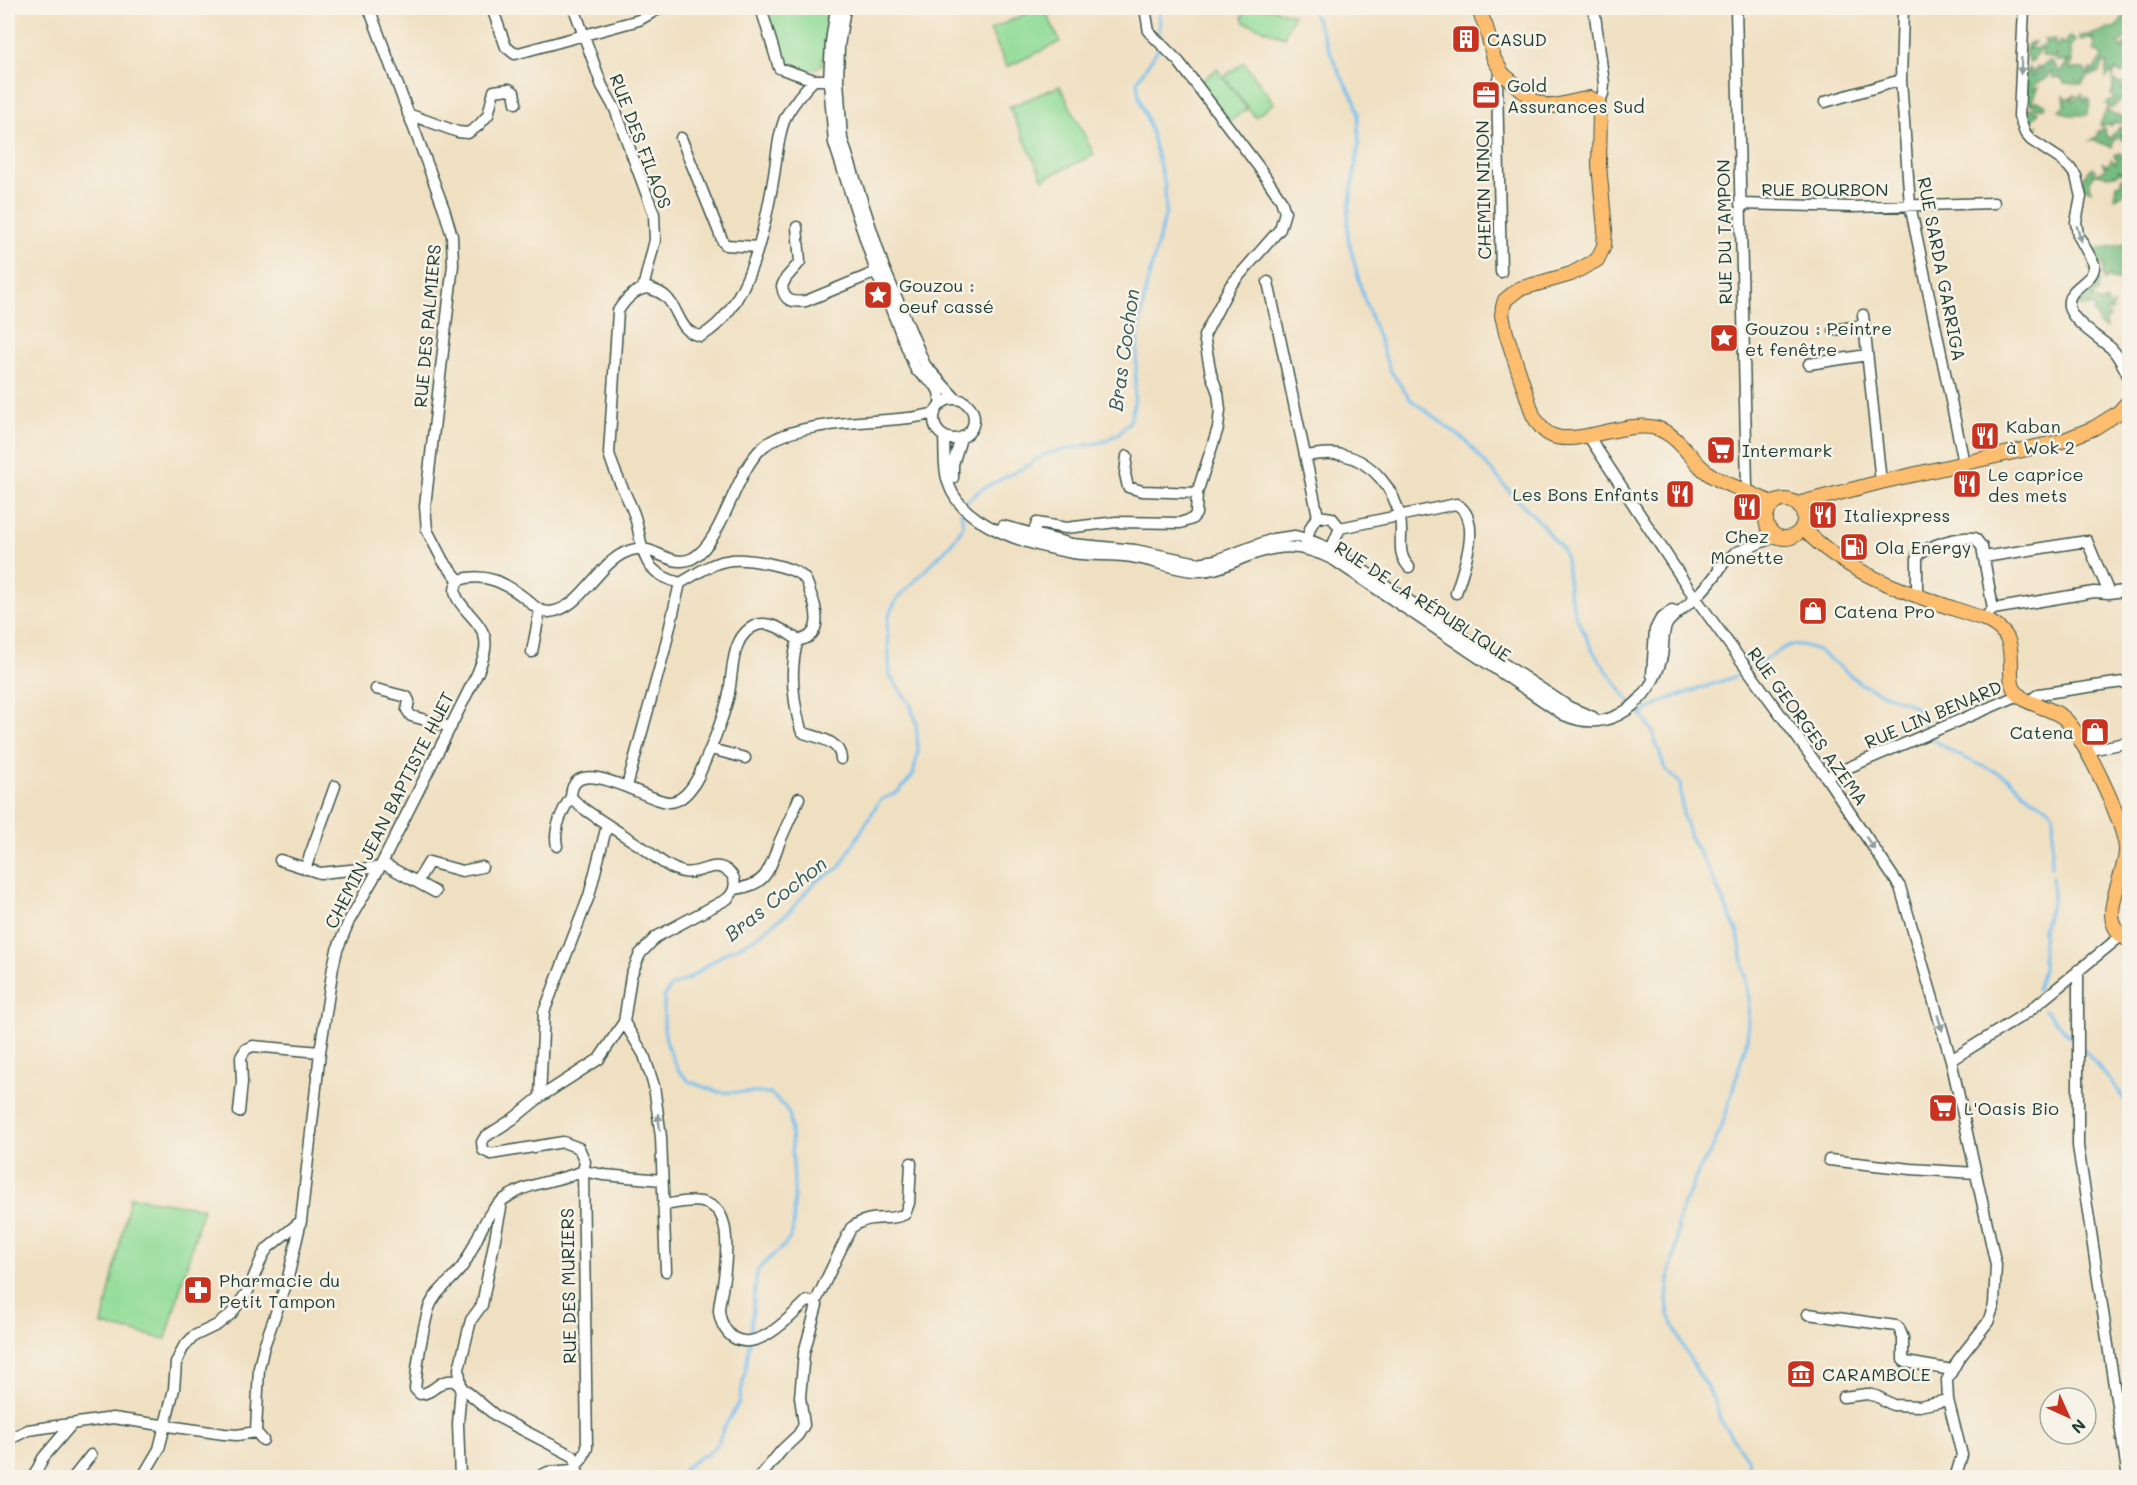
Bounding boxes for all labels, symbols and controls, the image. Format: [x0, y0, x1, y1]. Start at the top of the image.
building icon: CASUD [1450, 23, 1482, 55]
place label: CASUD [1487, 27, 1547, 51]
one-way arrow [2017, 56, 2026, 75]
street label: RUE DES FILAOS [604, 70, 678, 212]
place label: Gold Assurances Sud [1507, 73, 1645, 118]
office icon: Gold Assurances Sud [1470, 79, 1502, 111]
street label: CHEMIN NINON [1470, 120, 1496, 260]
street label: RUE DU TAMPON [1711, 159, 1737, 305]
street label: RUE SARDA GARRIGA [1912, 175, 1972, 363]
street label: RUE BOURBON [1761, 177, 1889, 201]
one-way arrow [2075, 225, 2085, 243]
street label: RUE DES PALMIERS [408, 243, 446, 409]
place label: Gouzou : oeuf cassé [899, 273, 994, 318]
place icon: Gouzou : oeuf cassé [862, 279, 894, 311]
water label: Bras Cochon [1102, 287, 1144, 413]
place label: Gouzou : Peintre et fenêtre [1745, 316, 1892, 361]
place icon: Gouzou : Peintre et fenêtre [1708, 322, 1740, 354]
place label: Kaban à Wok 2 [2006, 414, 2075, 459]
restaurant icon: Kaban à Wok 2 [1969, 420, 2001, 452]
supermarket icon: Intermark [1705, 434, 1737, 466]
place label: Intermark [1742, 438, 1832, 462]
place label: Le caprice des mets [1988, 462, 2084, 507]
restaurant icon: Le caprice des mets [1951, 468, 1983, 500]
restaurant icon: Les Bons Enfants [1664, 478, 1696, 510]
place label: Les Bons Enfants [1512, 482, 1659, 506]
restaurant icon: Chez Monette [1731, 491, 1763, 523]
restaurant icon: Italiexpress [1807, 499, 1839, 531]
place label: Italiexpress [1844, 503, 1950, 527]
place label: Chez Monette [1710, 524, 1784, 569]
fuel station icon: Ola Energy [1838, 531, 1870, 563]
street label: RUE DE LA RÉPUBLIQUE [1330, 535, 1516, 667]
place label: Ola Energy [1875, 535, 1971, 559]
shop icon: Catena Pro [1797, 595, 1829, 627]
place label: Catena Pro [1834, 599, 1935, 623]
street label: RUE GEORGES AZEMA [1742, 642, 1874, 810]
street label: RUE LIN BENARD [1861, 674, 2005, 754]
street label: CHEMIN JEAN BAPTISTE HUET [319, 687, 459, 933]
shop icon: Catena [2079, 716, 2111, 748]
place label: Catena [2010, 720, 2074, 744]
one-way arrow [1864, 834, 1876, 850]
water label: Bras Cochon [718, 850, 832, 946]
one-way arrow [1936, 1014, 1945, 1032]
supermarket icon: L'Oasis Bio [1927, 1092, 1959, 1124]
place label: L'Oasis Bio [1964, 1096, 2059, 1120]
one-way arrow [654, 1112, 663, 1131]
street label: RUE DES MURIERS [555, 1208, 581, 1364]
place label: Pharmacie du Petit Tampon [219, 1268, 340, 1313]
pharmacy icon: Pharmacie du Petit Tampon [182, 1274, 214, 1306]
museum icon: CARAMBOLE [1785, 1358, 1817, 1390]
place label: CARAMBOLE [1822, 1362, 1931, 1386]
north arrow [2038, 1386, 2098, 1446]
text: N [2067, 1415, 2091, 1439]

